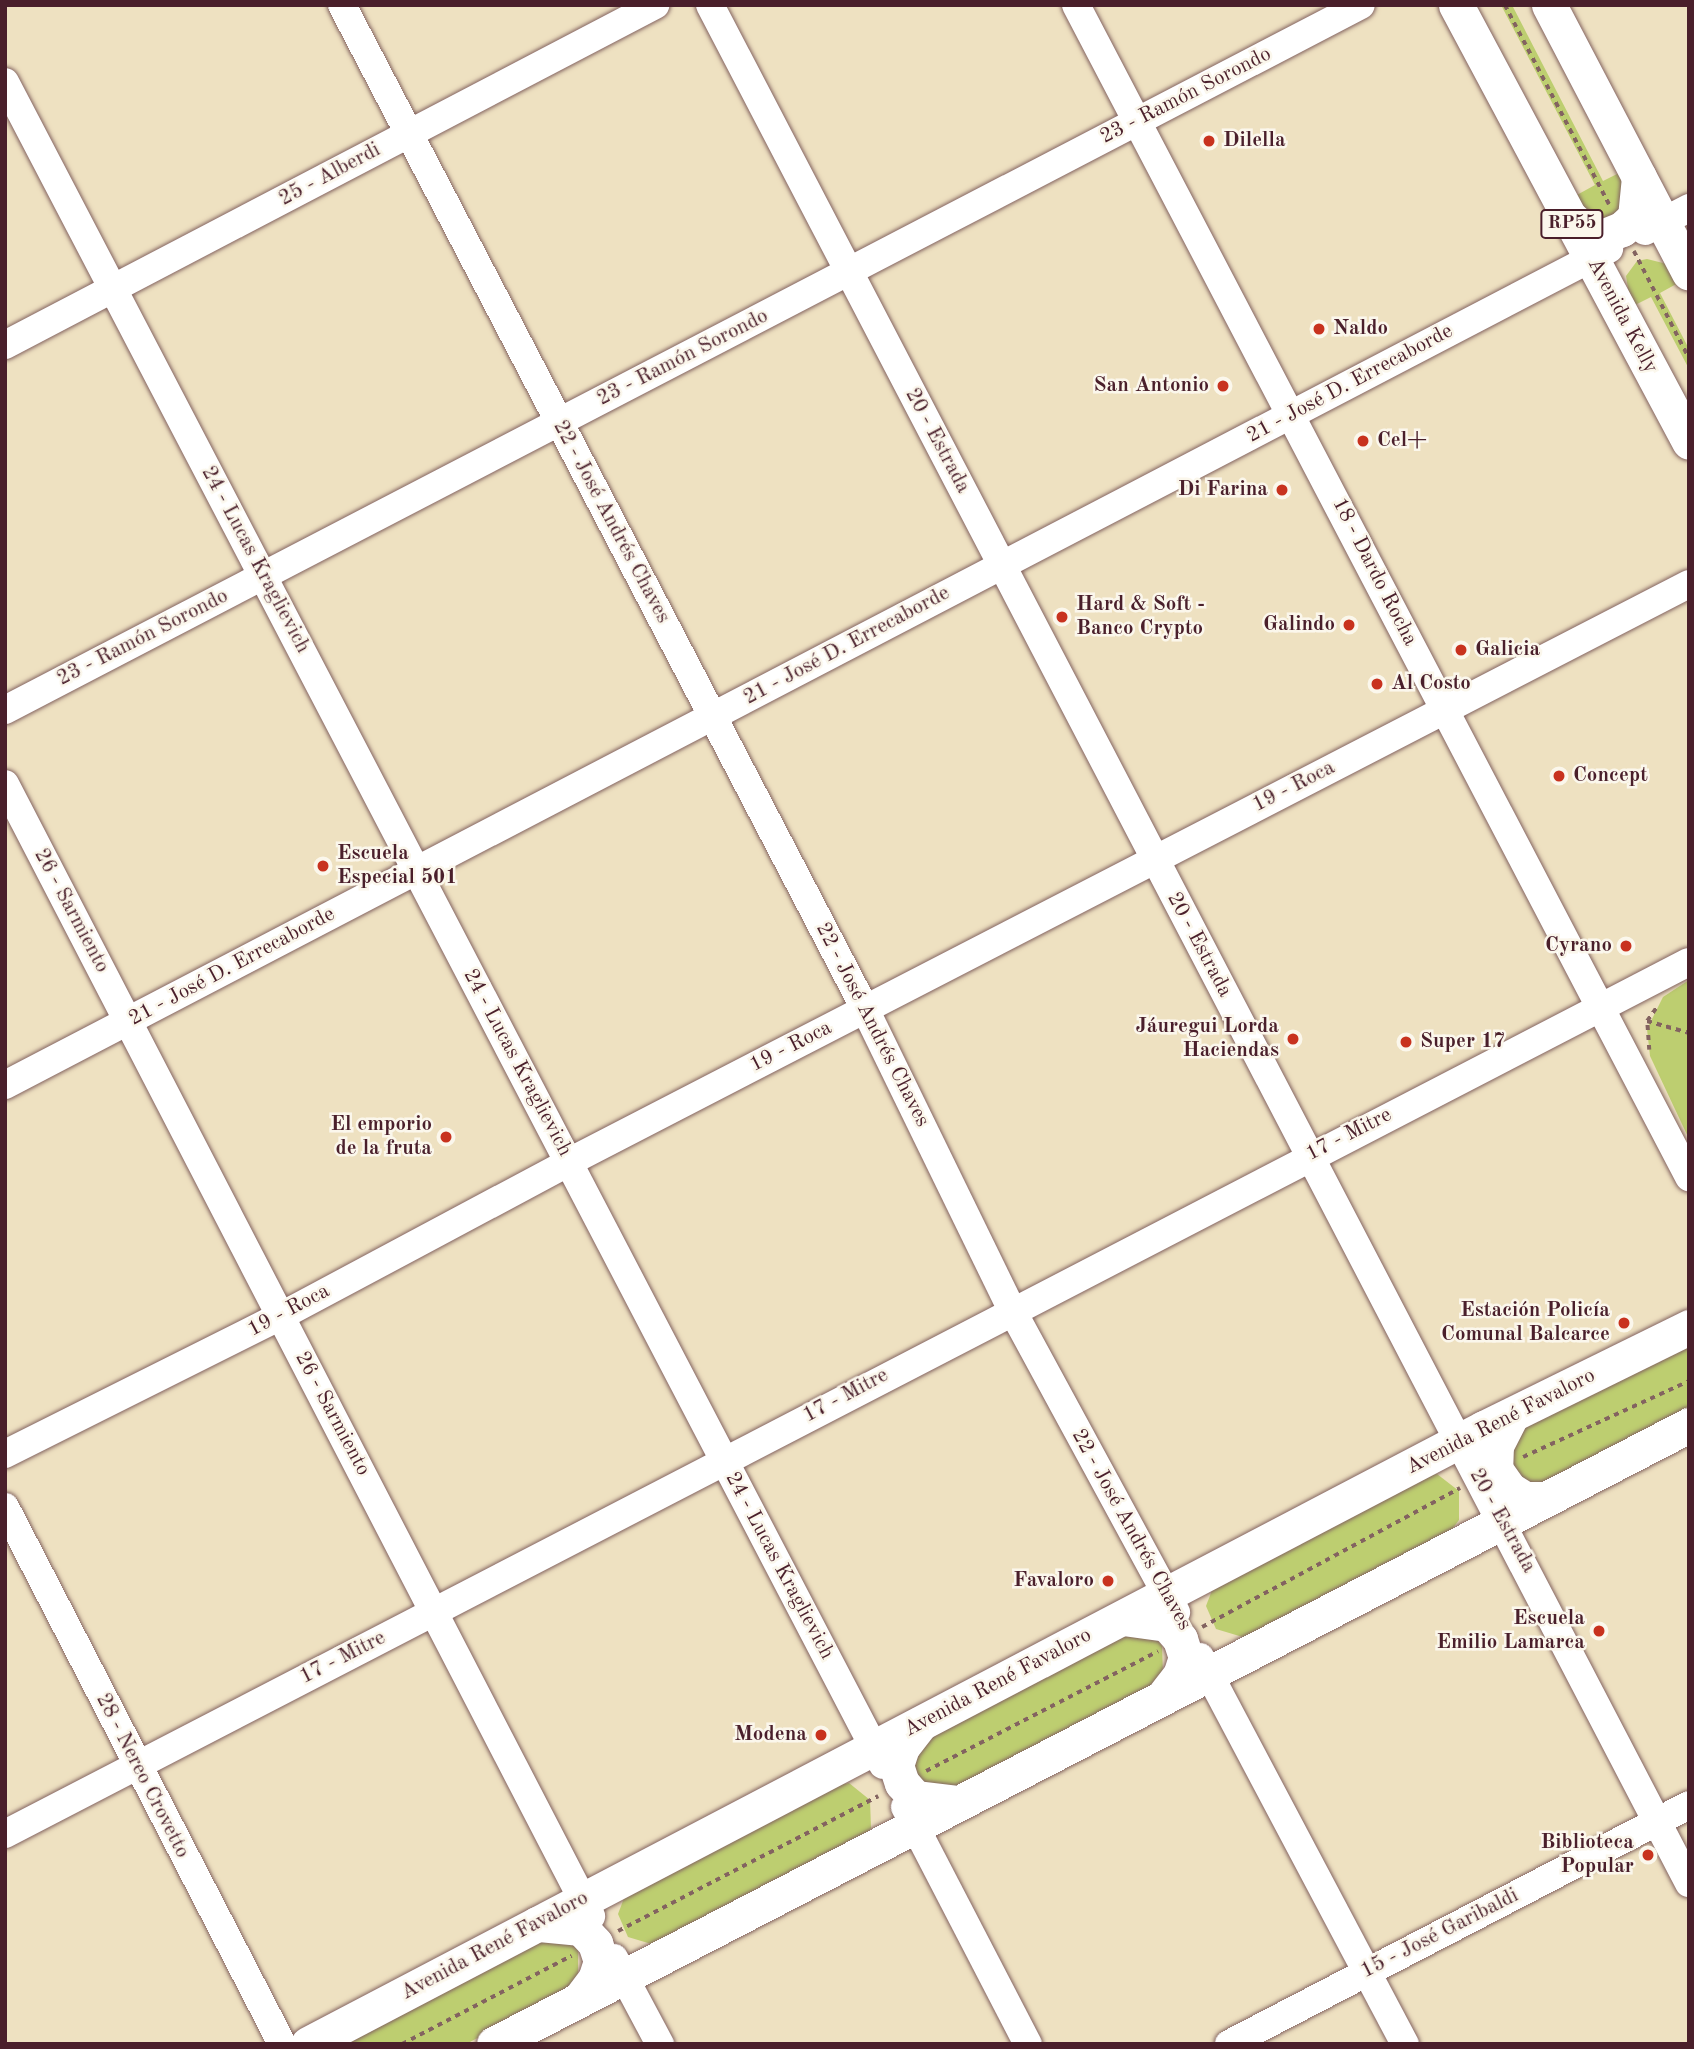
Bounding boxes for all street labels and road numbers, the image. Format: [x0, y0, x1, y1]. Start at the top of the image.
street label: 23 - Ramón Sorondo [1096, 42, 1276, 150]
street label: 25 - Alberdi [275, 138, 385, 212]
road number: RP55 [1539, 208, 1605, 240]
street label: Avenida Kelly [1581, 254, 1663, 378]
street label: 23 - Ramón Sorondo [593, 304, 773, 412]
street label: 21 - José D. Errecaborde [1243, 319, 1457, 449]
street label: 20 - Estrada [899, 384, 975, 498]
street label: 22 - José Andrés Chaves [547, 416, 675, 628]
street label: 24 - Lucas Kraglievich [195, 462, 315, 658]
street label: 18 - Dardo Rocha [1326, 494, 1422, 650]
street label: 21 - José D. Errecaborde [740, 581, 954, 711]
street label: 23 - Ramón Sorondo [53, 584, 233, 692]
street label: 19 - Roca [1249, 756, 1339, 818]
street label: 26 - Sarmiento [28, 845, 114, 977]
street label: 20 - Estrada [1161, 888, 1237, 1002]
street label: 21 - José D. Errecaborde [125, 902, 339, 1032]
street label: 22 - José Andrés Chaves [809, 919, 935, 1131]
street label: 24 - Lucas Kraglievich [457, 965, 577, 1161]
street label: 19 - Roca [746, 1016, 836, 1078]
street label: 17 - Mitre [1302, 1103, 1396, 1167]
street label: 19 - Roca [244, 1279, 334, 1343]
street label: 26 - Sarmiento [289, 1348, 375, 1480]
street label: 17 - Mitre [799, 1363, 893, 1429]
street label: Avenida René Favaloro [1402, 1363, 1600, 1481]
street label: 22 - José Andrés Chaves [1065, 1425, 1197, 1635]
street label: 20 - Estrada [1463, 1465, 1541, 1577]
street label: 24 - Lucas Kraglievich [719, 1468, 839, 1664]
street label: Avenida René Favaloro [900, 1623, 1096, 1743]
street label: 17 - Mitre [296, 1626, 390, 1690]
street label: 28 - Nereo Crovetto [90, 1689, 194, 1863]
street label: 15 - José Garibaldi [1357, 1883, 1523, 1985]
street label: Avenida René Favaloro [397, 1886, 593, 2006]

